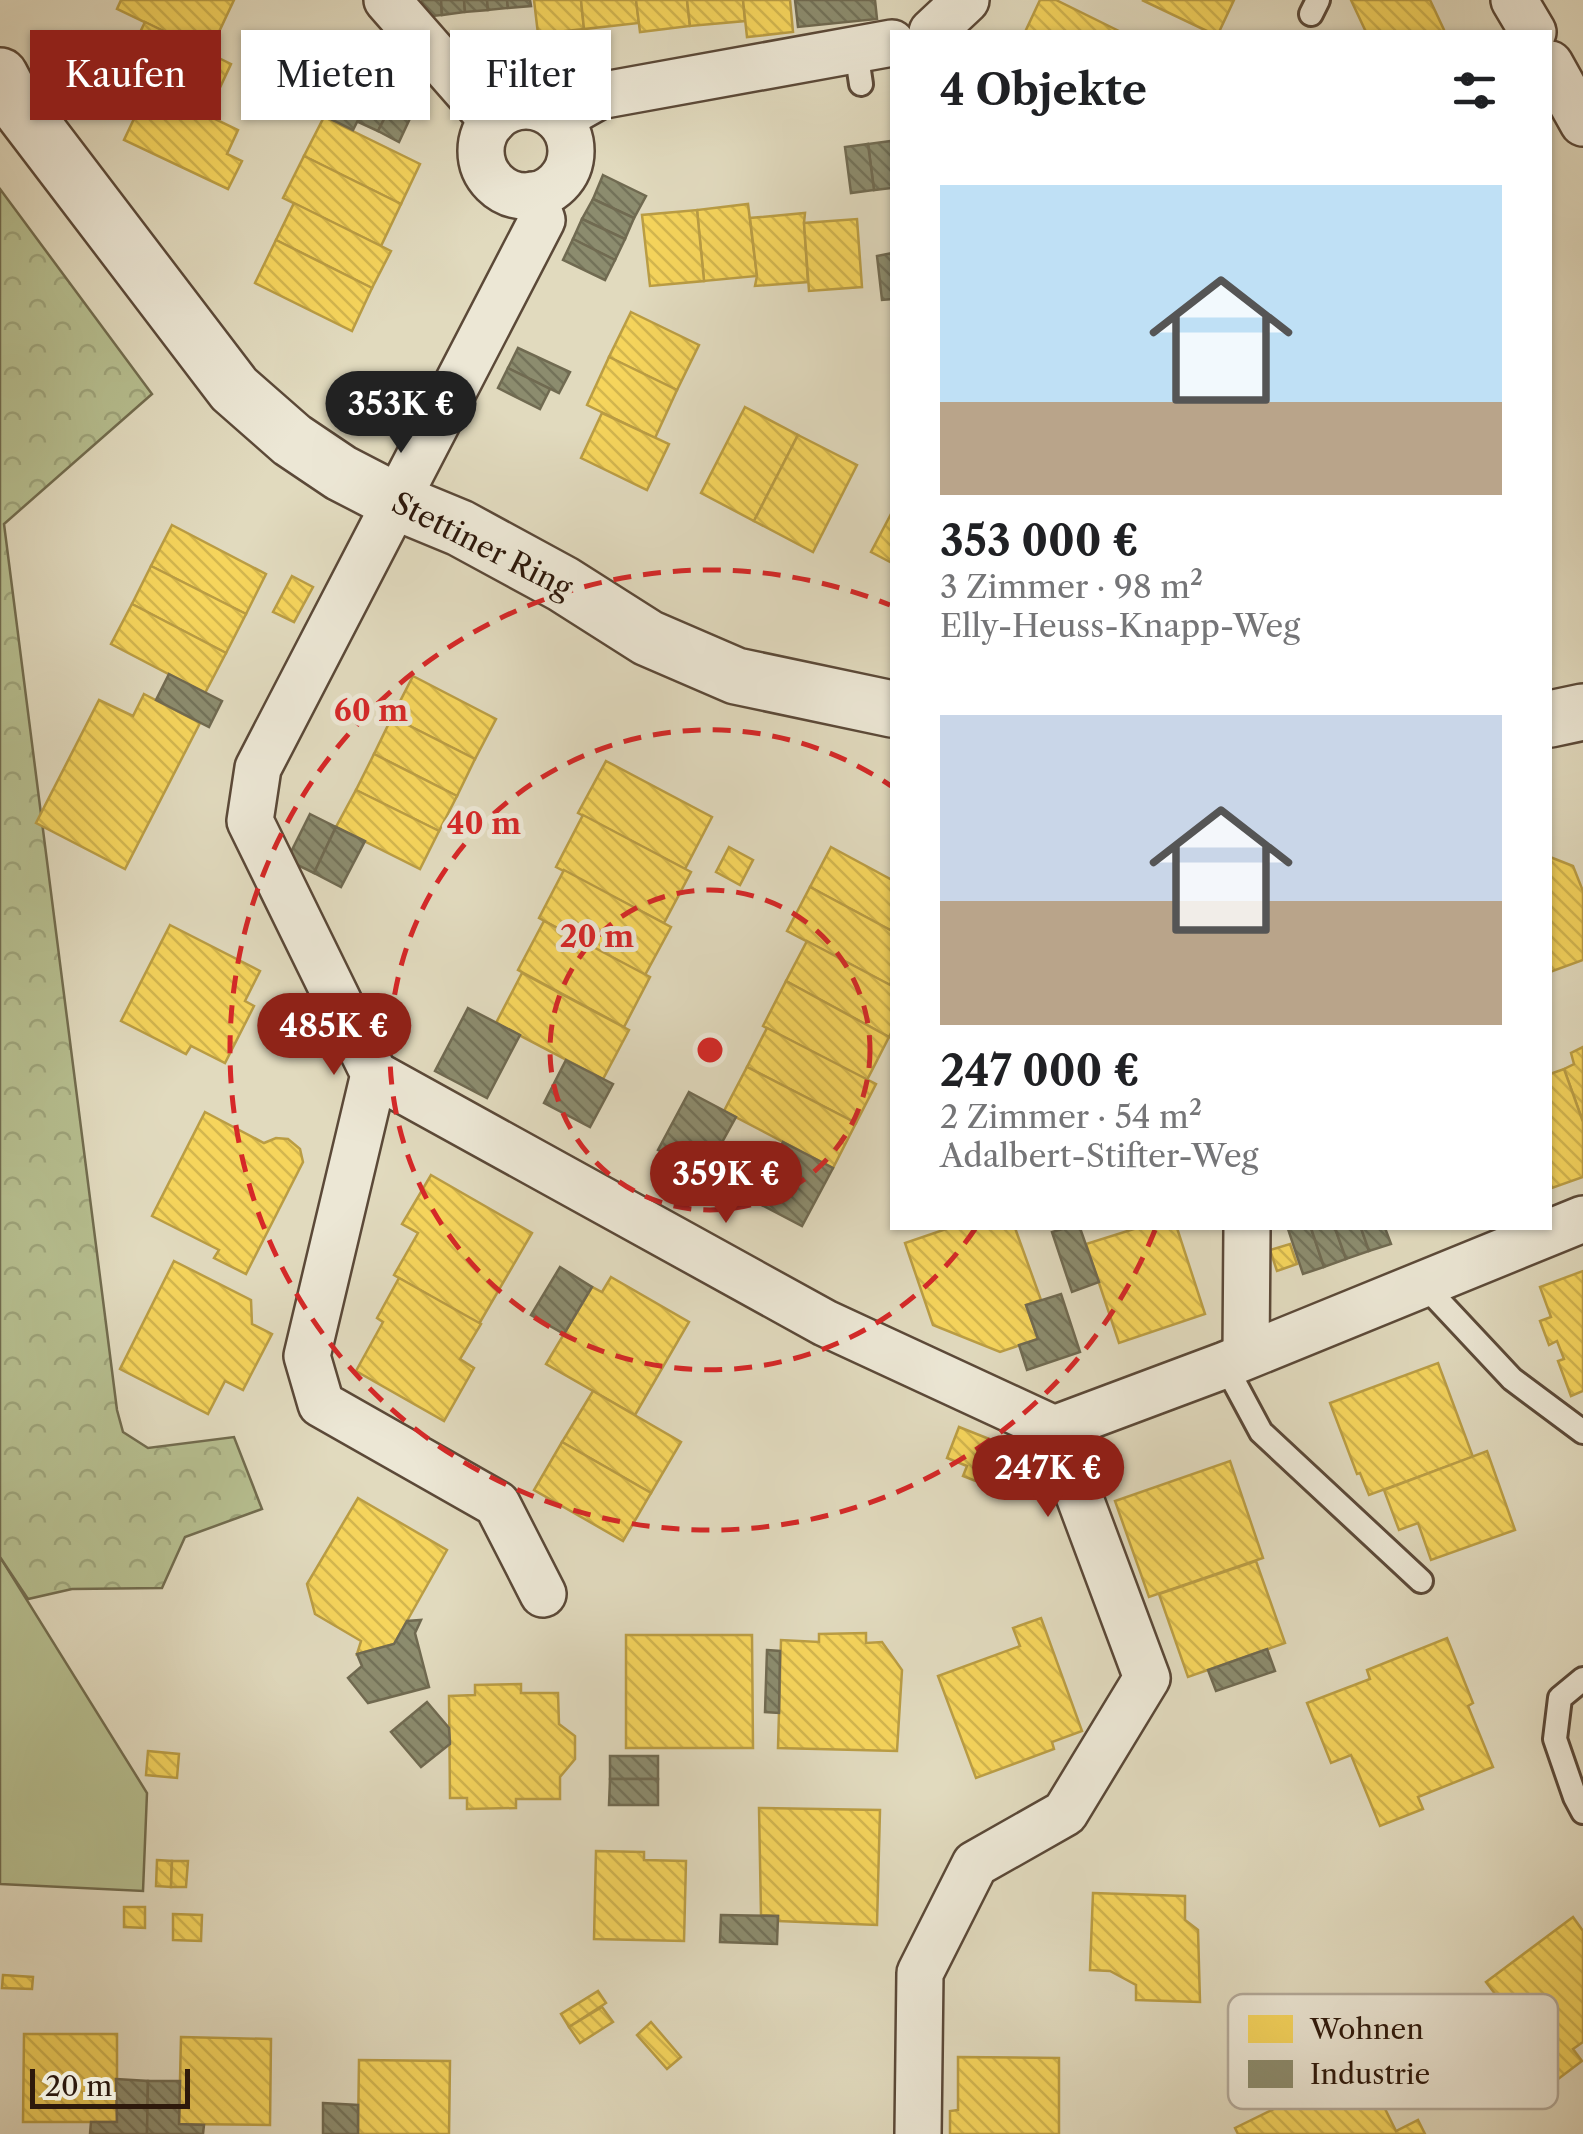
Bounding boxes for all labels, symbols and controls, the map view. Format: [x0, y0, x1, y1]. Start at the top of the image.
chip: Kaufen [30, 30, 221, 120]
chip: Mieten [241, 30, 430, 120]
chip: Filter [450, 30, 611, 120]
icon: filters [1447, 63, 1502, 118]
text: 4 Objekte [940, 64, 1147, 116]
icon: home [1131, 250, 1311, 430]
pin: 353K € [320, 371, 482, 456]
text: 353K € [348, 384, 455, 423]
street label: Stettiner Ring [386, 484, 578, 606]
text: 353 000 € [940, 515, 1139, 567]
text: 3 Zimmer · 98 m² [940, 567, 1203, 606]
text: Elly-Heuss-Knapp-Weg [940, 606, 1300, 645]
text: 60 m [334, 692, 408, 729]
icon: home [1131, 780, 1311, 960]
text: 40 m [447, 805, 521, 842]
text: 20 m [560, 918, 634, 955]
pin: 485K € [253, 993, 415, 1078]
text: 485K € [279, 1006, 389, 1045]
centre of rings [692, 1032, 728, 1068]
text: 247 000 € [940, 1045, 1140, 1097]
text: 2 Zimmer · 54 m² [940, 1097, 1202, 1136]
text: Adalbert-Stifter-Weg [940, 1136, 1258, 1175]
pin: 359K € [645, 1141, 807, 1226]
text: 359K € [672, 1154, 780, 1193]
pin: 247K € [967, 1435, 1129, 1520]
text: 247K € [994, 1448, 1102, 1487]
legend [1228, 1994, 1558, 2109]
text: Wohnen [1309, 2012, 1424, 2046]
text: Industrie [1310, 2057, 1430, 2091]
scale bar [30, 2064, 190, 2108]
text: 20 m [45, 2069, 112, 2103]

